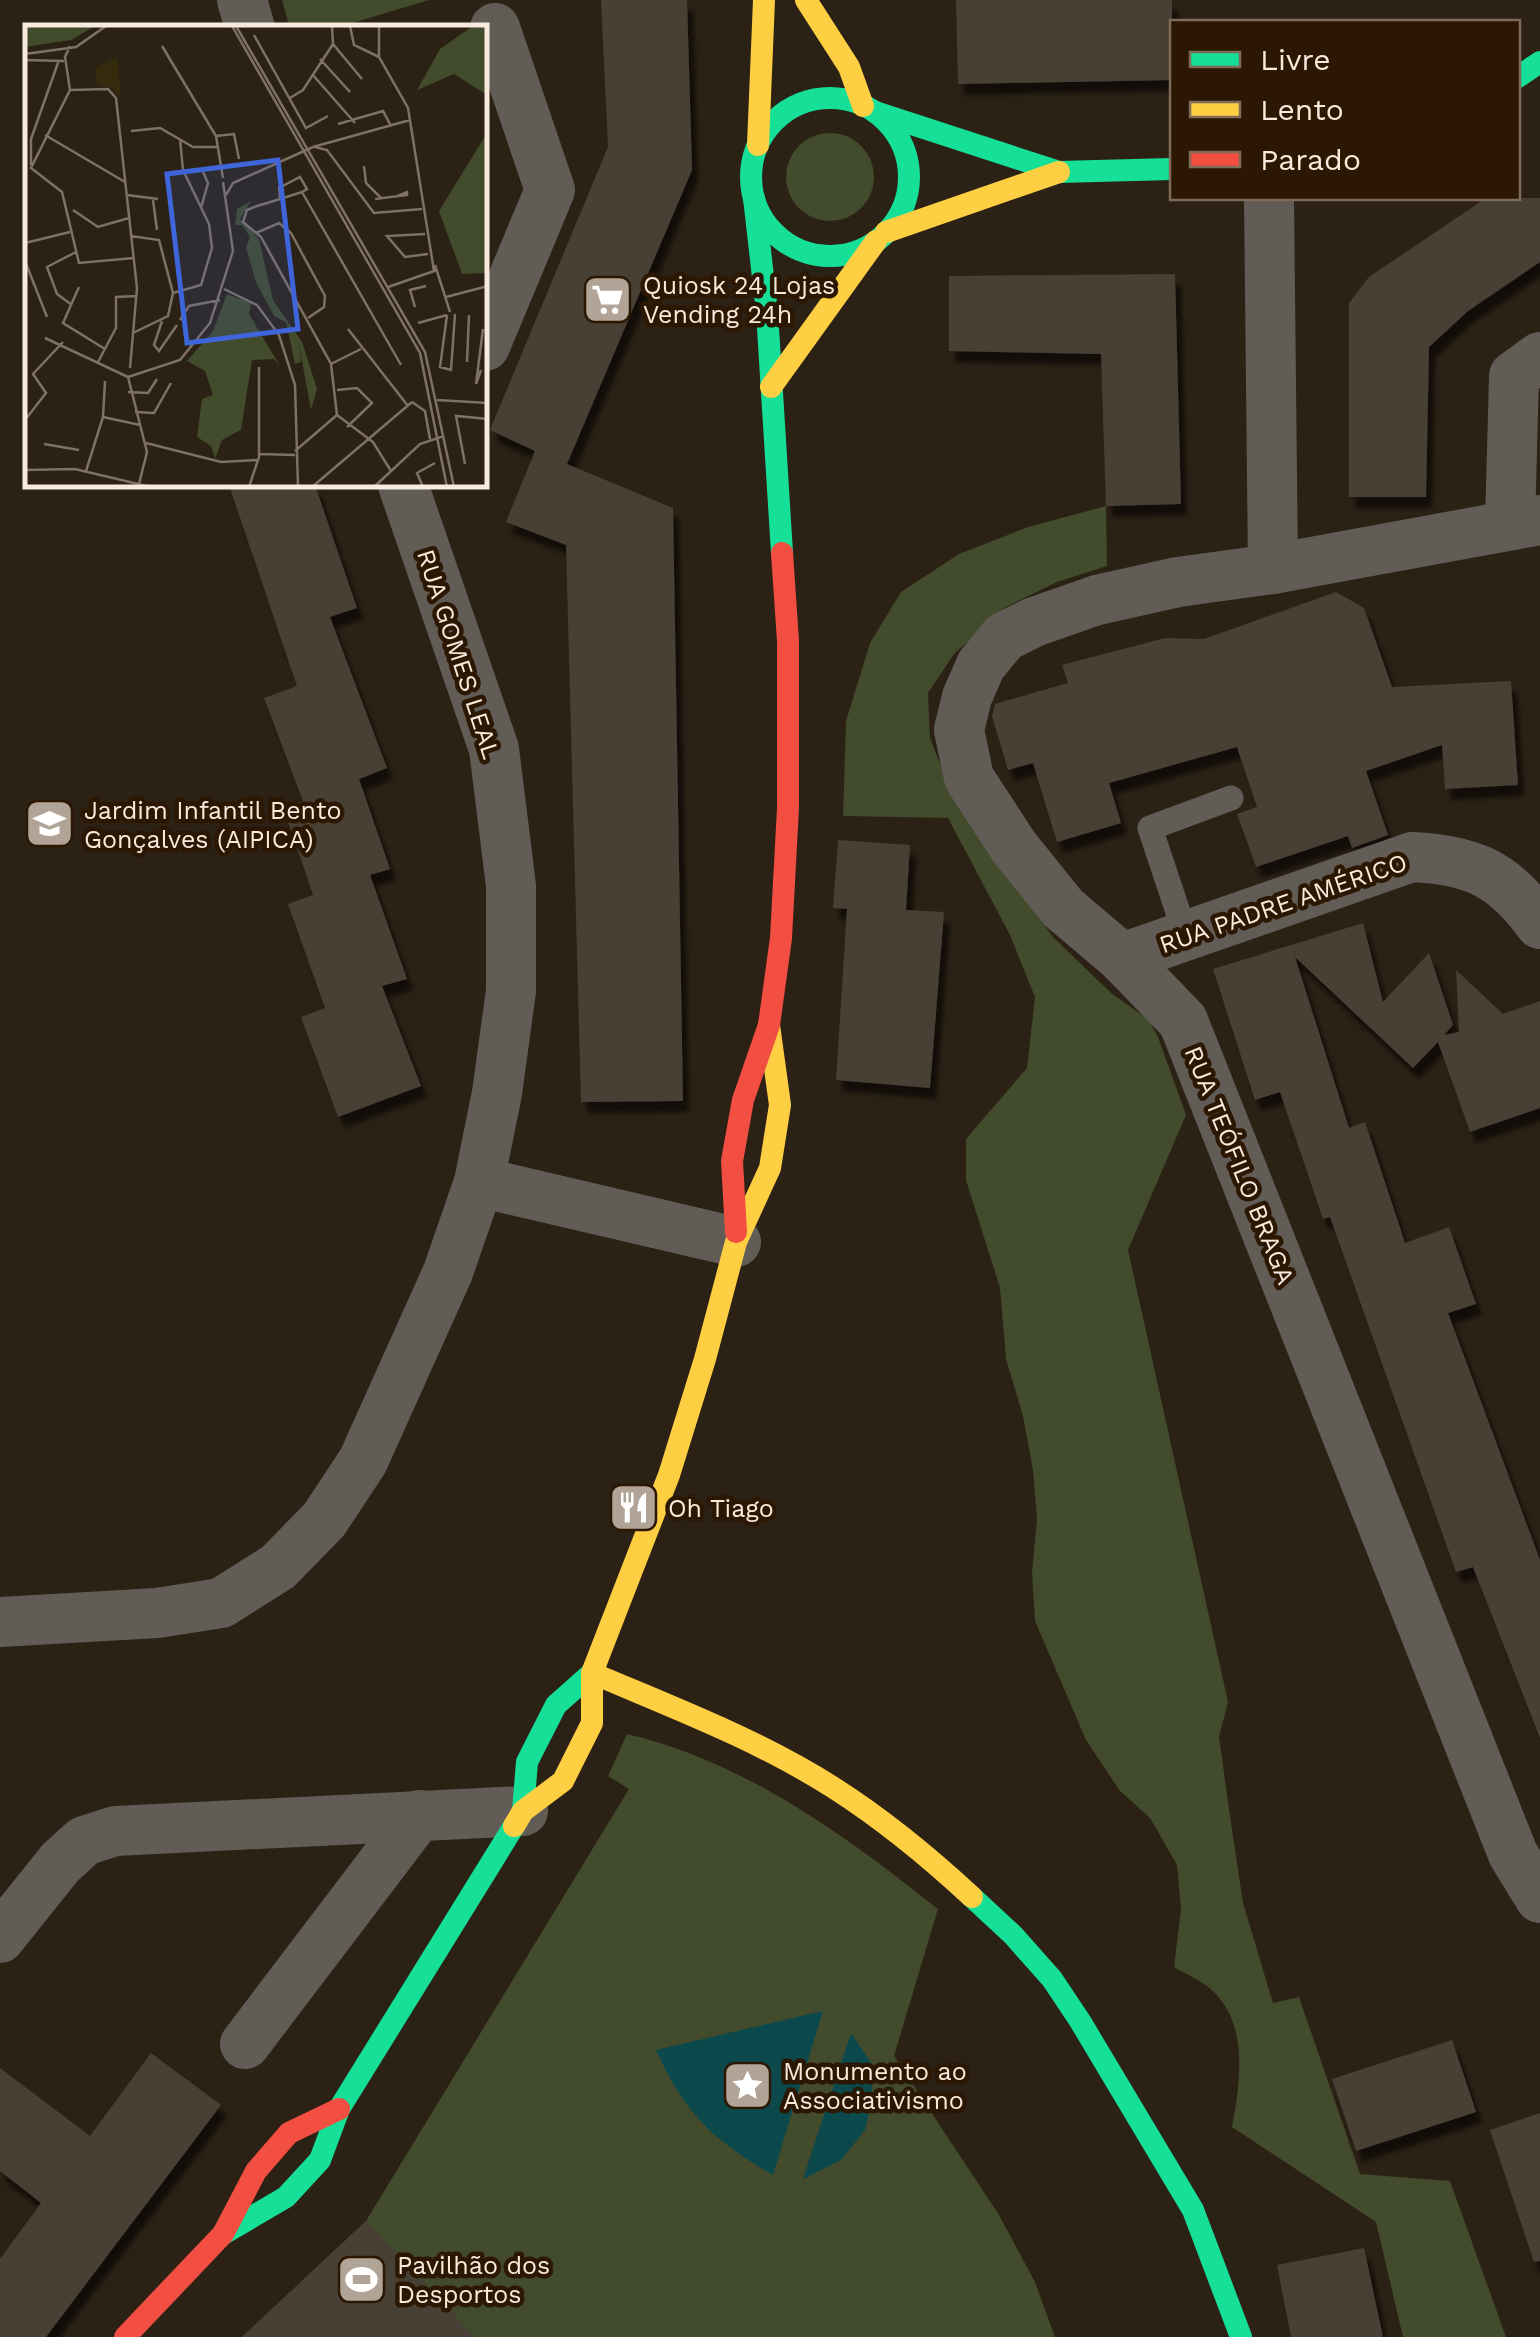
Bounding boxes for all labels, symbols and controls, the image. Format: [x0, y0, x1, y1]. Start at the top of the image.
legend [1170, 20, 1520, 200]
inset map [25, 25, 488, 488]
text: Livre [1260, 42, 1331, 77]
text: Lento [1260, 92, 1344, 127]
text: Parado [1260, 142, 1361, 177]
place label: Quiosk 24 Lojas Vending 24h [643, 271, 835, 329]
supermarket icon: Quiosk 24 Lojas Vending 24h [582, 273, 634, 325]
street label: RUA GOMES LEAL [411, 546, 506, 763]
place label: Jardim Infantil Bento Gonçalves (AIPICA) [84, 796, 341, 854]
school or university icon: Jardim Infantil Bento Gonçalves (AIPICA) [23, 798, 75, 850]
street label: RUA PADRE AMÉRICO [1155, 847, 1411, 960]
street label: RUA TEÓFILO BRAGA [1178, 1042, 1302, 1288]
restaurant icon: Oh Tiago [607, 1482, 659, 1534]
place label: Oh Tiago [668, 1494, 774, 1523]
place label: Monumento ao Associativismo [783, 2057, 967, 2115]
place icon: Monumento ao Associativismo [722, 2059, 774, 2111]
place label: Pavilhão dos Desportos [397, 2251, 550, 2309]
sports icon: Pavilhão dos Desportos [336, 2253, 388, 2305]

